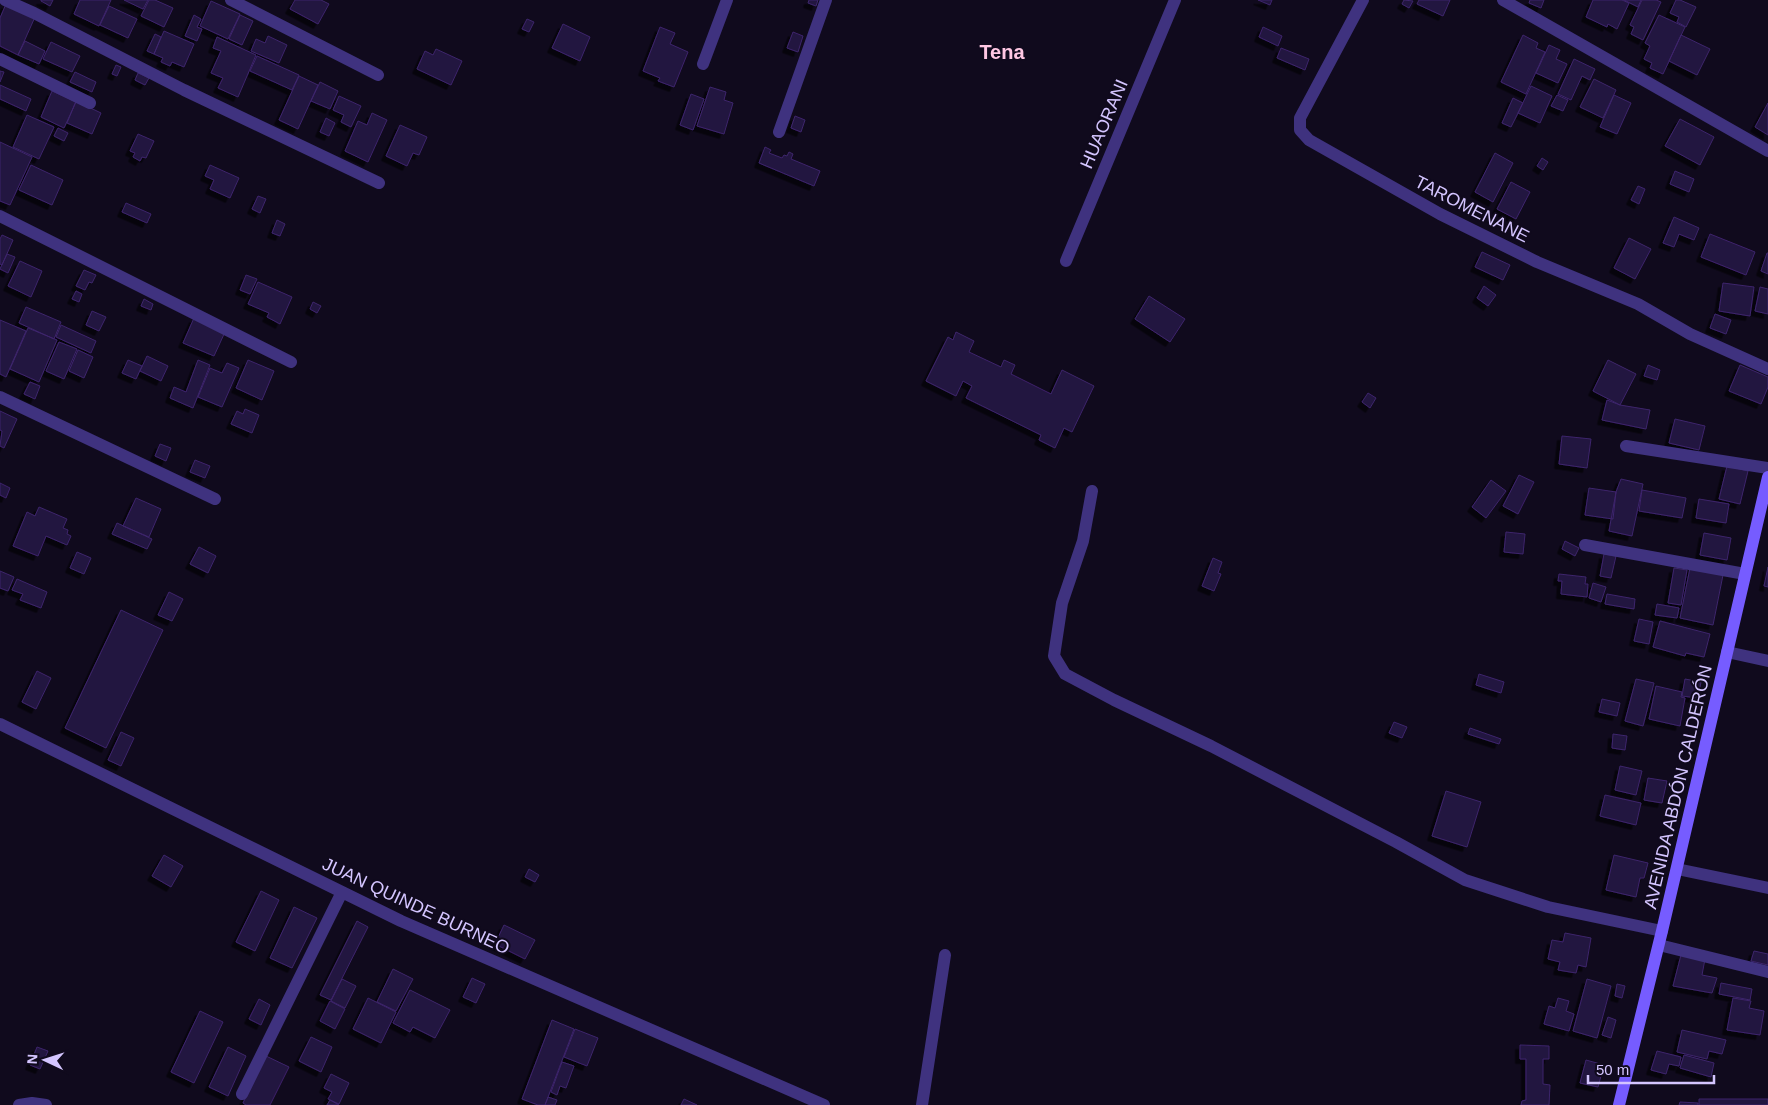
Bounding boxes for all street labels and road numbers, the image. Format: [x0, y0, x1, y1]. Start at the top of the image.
street label: HUAORANI [1076, 76, 1132, 172]
street label: TAROMENANE [1411, 172, 1533, 246]
street label: AVENIDA ABDÓN CALDERÓN [1639, 663, 1716, 911]
street label: JUAN QUINDE BURNEO [319, 854, 513, 958]

